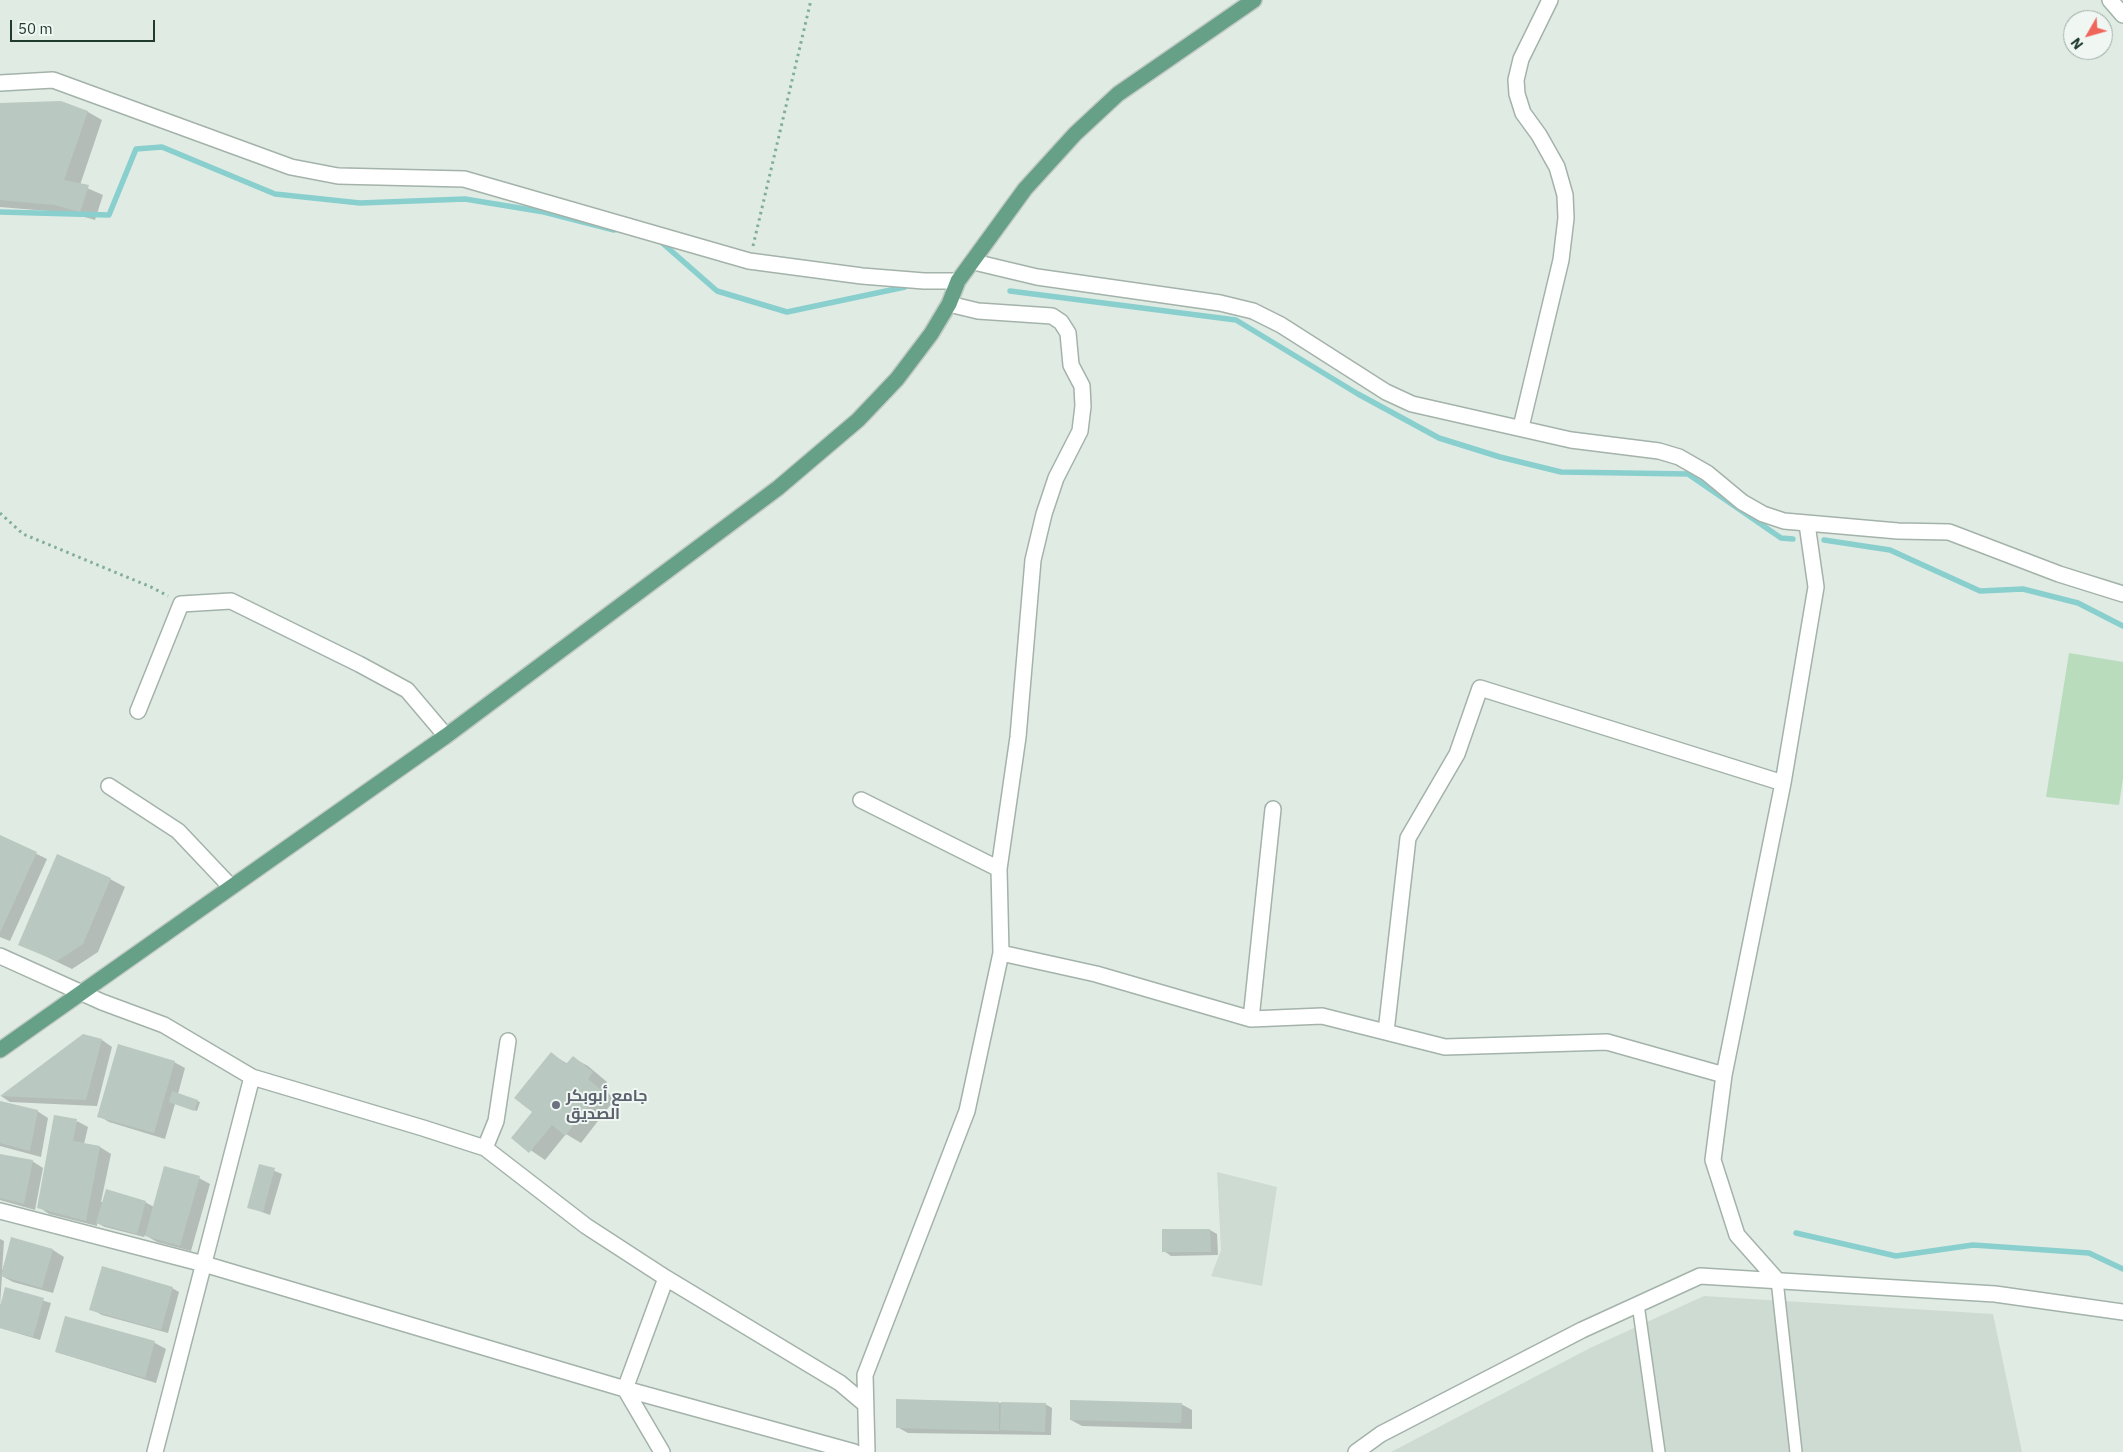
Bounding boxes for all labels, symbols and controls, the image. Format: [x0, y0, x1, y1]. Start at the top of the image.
scale bar [12, 10, 158, 42]
north arrow [2063, 10, 2113, 60]
text: 50 m [18, 19, 53, 38]
text: N [2067, 34, 2087, 53]
place label: جامع أبوبكر الصديق [566, 1086, 647, 1124]
marker: جامع أبوبكر الصديق [550, 1099, 562, 1111]

